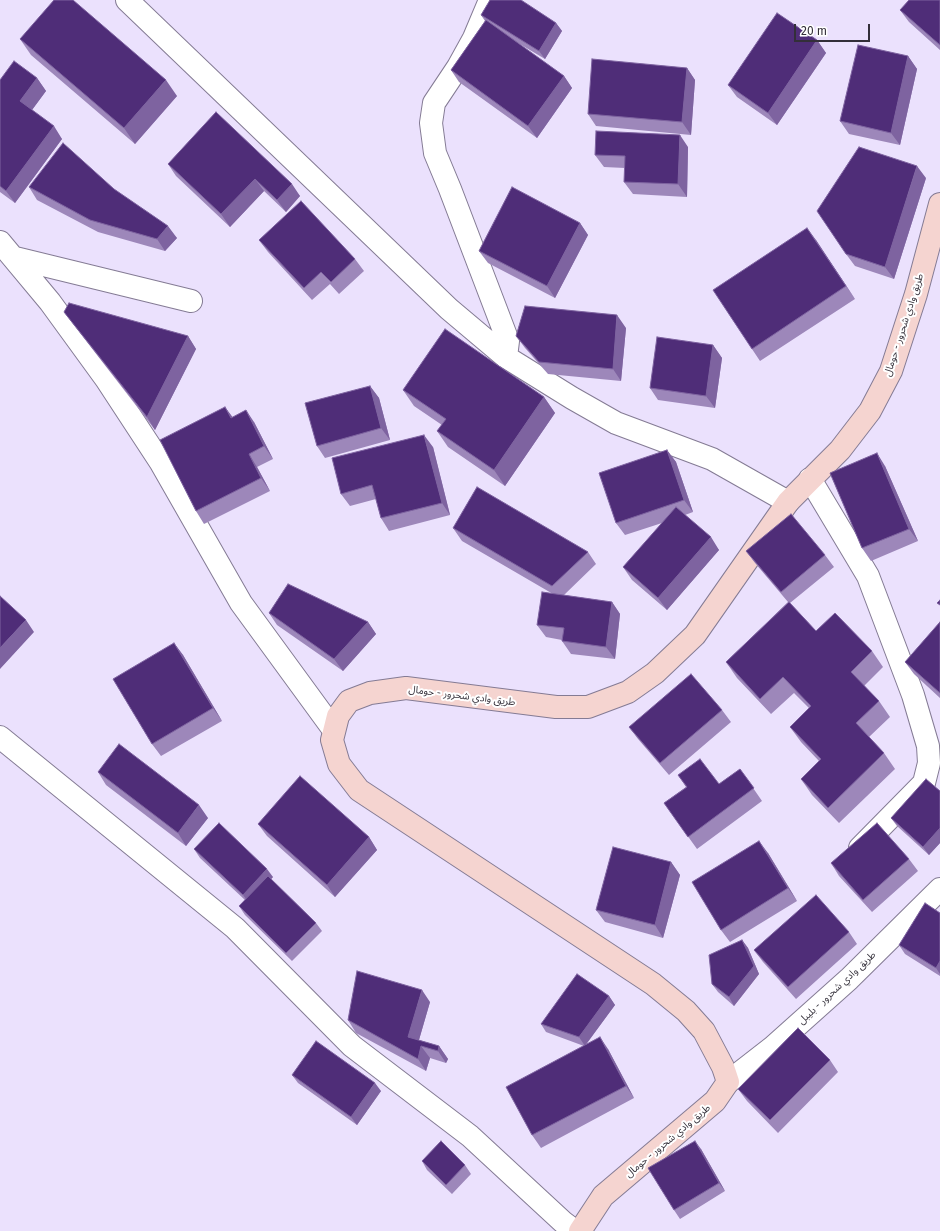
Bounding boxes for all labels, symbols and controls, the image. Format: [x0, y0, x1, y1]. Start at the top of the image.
scale bar [796, 16, 872, 42]
text: 20 m [801, 24, 827, 38]
street label: طريق وادي شحرور - حومال [882, 272, 926, 378]
street label: طريق وادي شحرور - حومال [408, 684, 516, 708]
street label: طريق وادي شحرور - بليبل [796, 949, 878, 1027]
street label: طريق وادي شحرور - حومال [623, 1102, 713, 1180]

